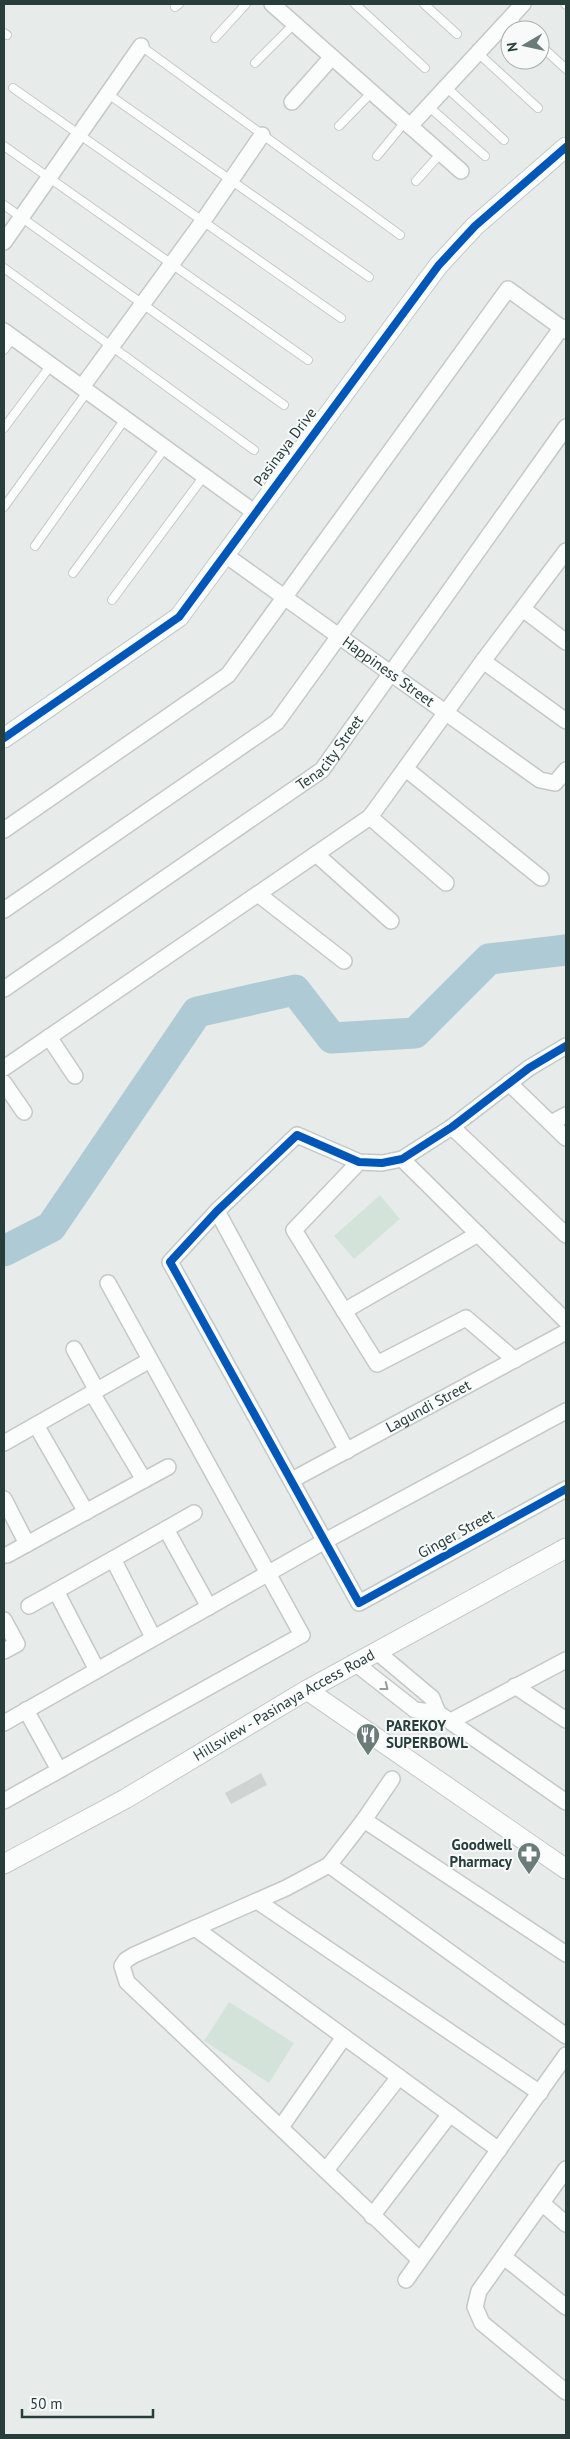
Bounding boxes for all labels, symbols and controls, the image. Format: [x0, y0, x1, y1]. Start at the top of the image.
north arrow [500, 20, 550, 70]
text: N [503, 41, 522, 53]
street label: Pasinaya Drive [249, 404, 320, 490]
street label: Happiness Street [339, 632, 438, 710]
street label: Tenacity Street [292, 711, 367, 794]
street label: Lagundi Street [382, 1375, 474, 1437]
street label: Ginger Street [414, 1505, 497, 1562]
street label: Hillsview - Pasinaya Access Road [190, 1645, 378, 1765]
one-way arrow [379, 1681, 388, 1689]
place label: PAREKOY SUPERBOWL [386, 1716, 468, 1752]
restaurant icon: PAREKOY SUPERBOWL [355, 1722, 381, 1756]
place label: Goodwell Pharmacy [450, 1835, 513, 1871]
pharmacy icon: Goodwell Pharmacy [516, 1841, 542, 1875]
scale bar [22, 2386, 154, 2418]
text: 50 m [30, 2394, 63, 2413]

